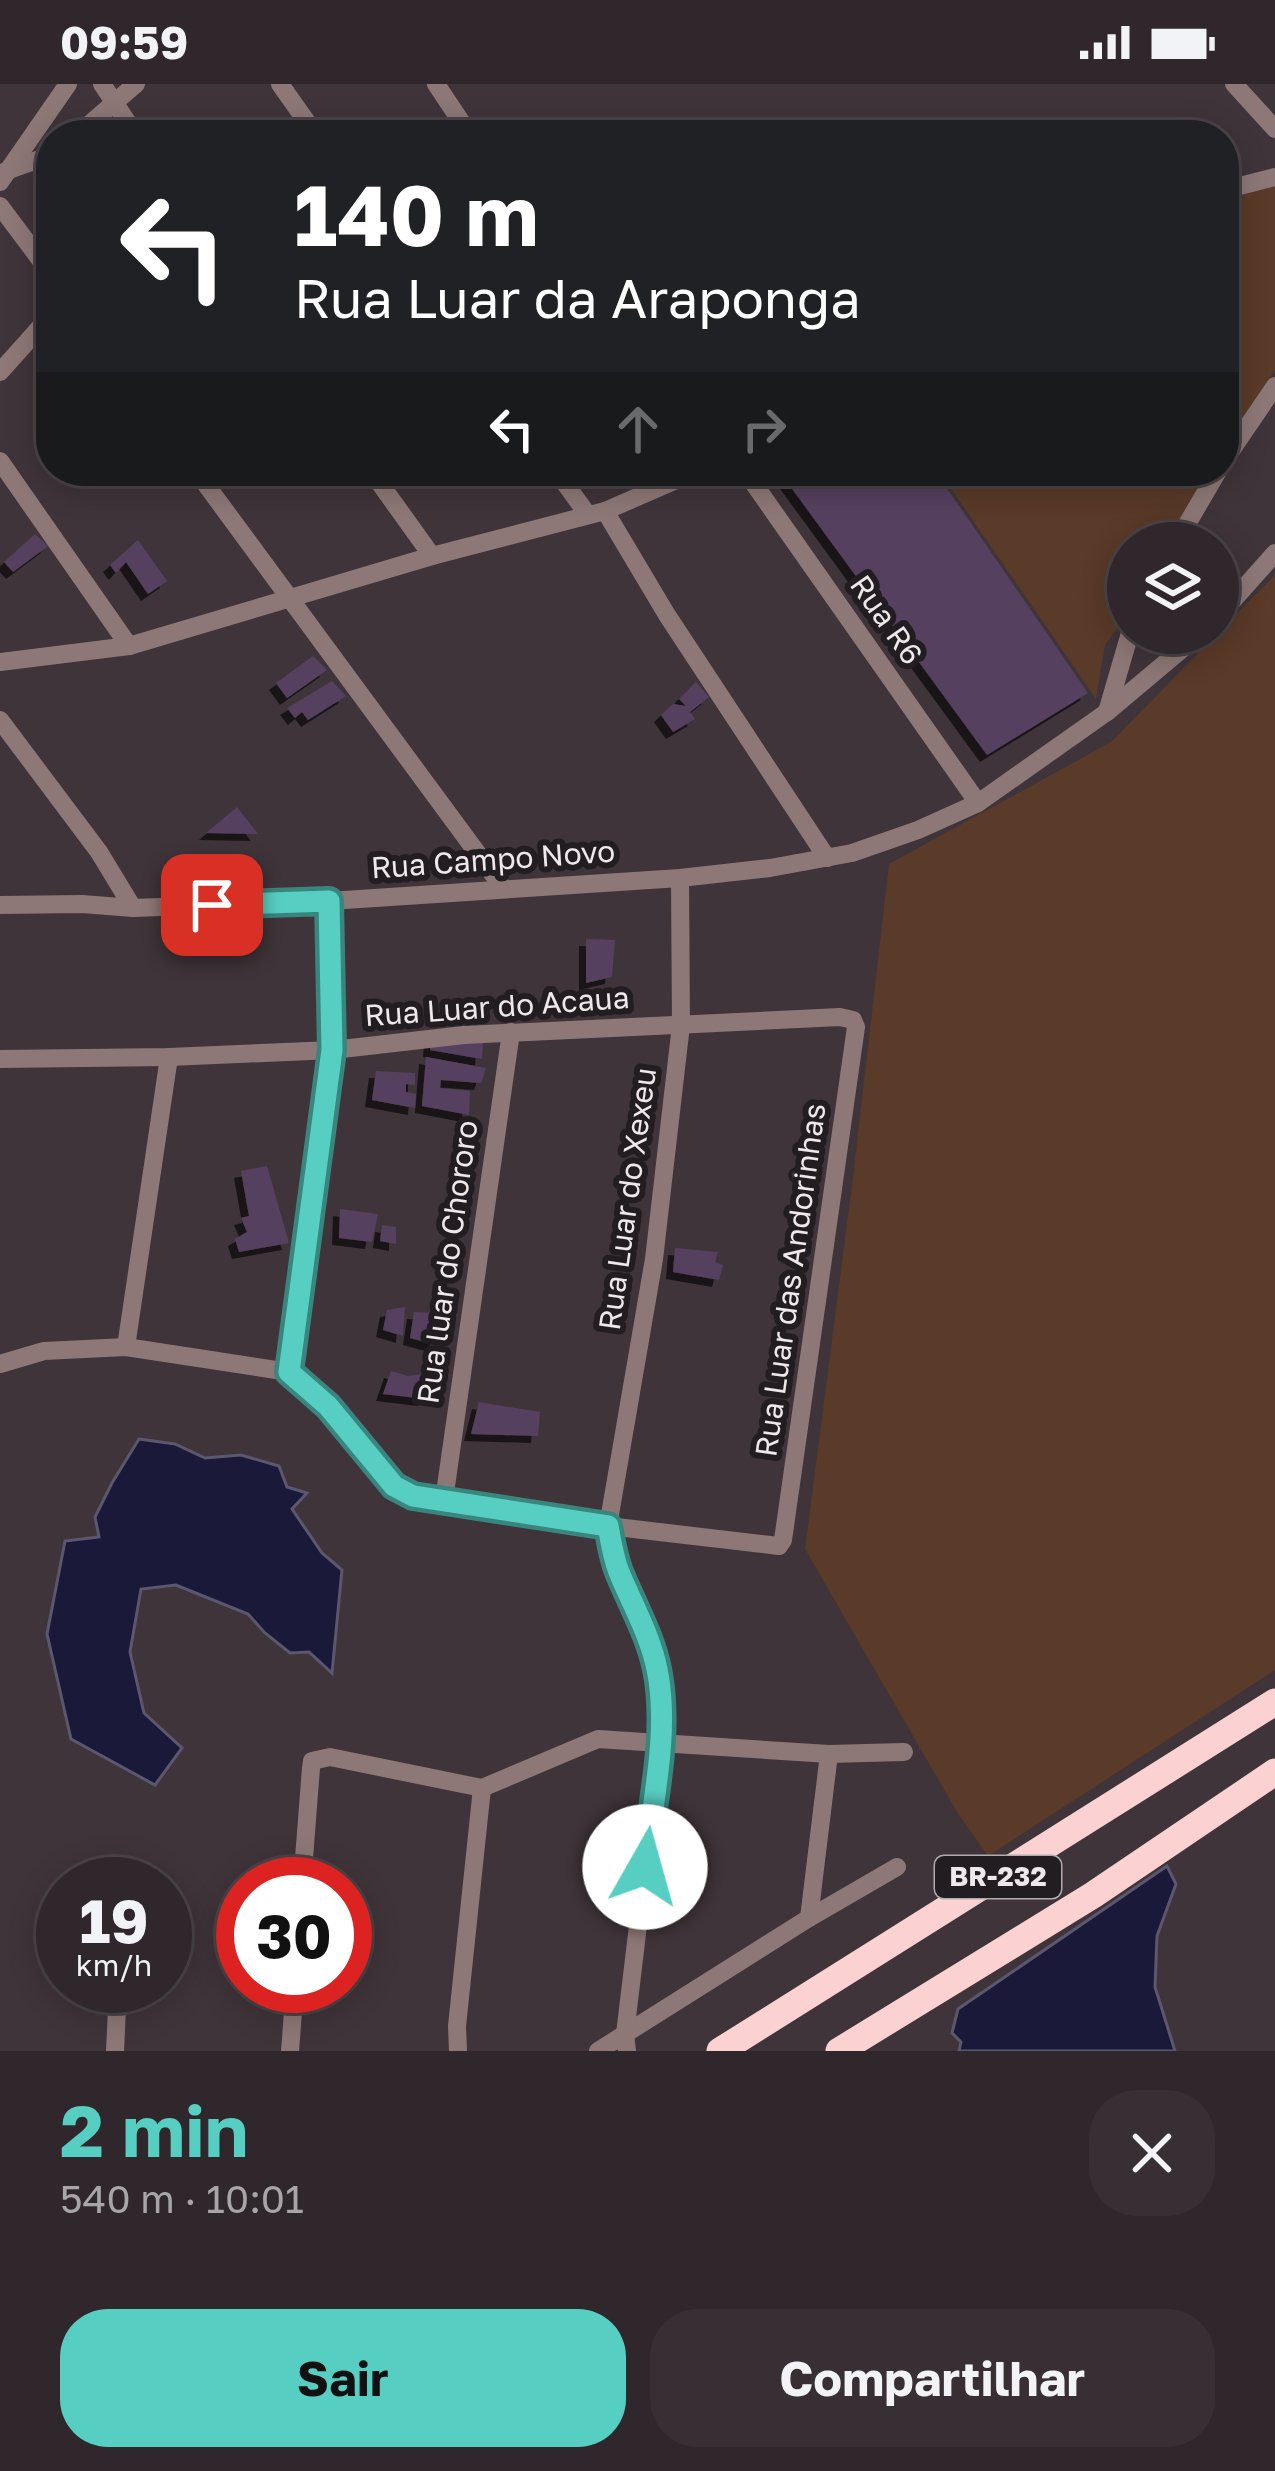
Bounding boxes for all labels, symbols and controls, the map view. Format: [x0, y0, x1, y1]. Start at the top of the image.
text: 09:59 [60, 15, 188, 69]
text: 140 m [294, 164, 539, 264]
icon: left [96, 168, 252, 324]
text: Rua Luar da Araponga [294, 265, 861, 330]
icon: left [479, 396, 545, 462]
icon: ahead [605, 396, 671, 462]
icon: right [731, 396, 797, 462]
map controls [1107, 522, 1239, 654]
button: layers [1107, 522, 1239, 654]
street label: Rua R6 [843, 568, 931, 671]
street label: Rua Campo Novo [370, 833, 616, 885]
pin [161, 854, 263, 956]
icon: arrive [179, 872, 245, 938]
street label: Rua Luar do Acaua [363, 979, 631, 1033]
street label: Rua Luar do Xexeu [591, 1065, 663, 1332]
street label: Rua Luar das Andorinhas [747, 1101, 833, 1459]
street label: Rua luar do Chororo [409, 1118, 485, 1406]
position arrow [582, 1804, 708, 1930]
road number: BR-232 [935, 1856, 1061, 1898]
speed limit sign: 30 [216, 1857, 372, 2013]
text: 19 [79, 1884, 148, 1956]
text: km/h [76, 1947, 152, 1983]
text: 2 min [60, 2086, 248, 2173]
button: close [1089, 2090, 1215, 2216]
text: 540 m · 10:01 [60, 2175, 304, 2222]
button: Sair [60, 2309, 626, 2447]
button: Compartilhar [650, 2309, 1215, 2447]

